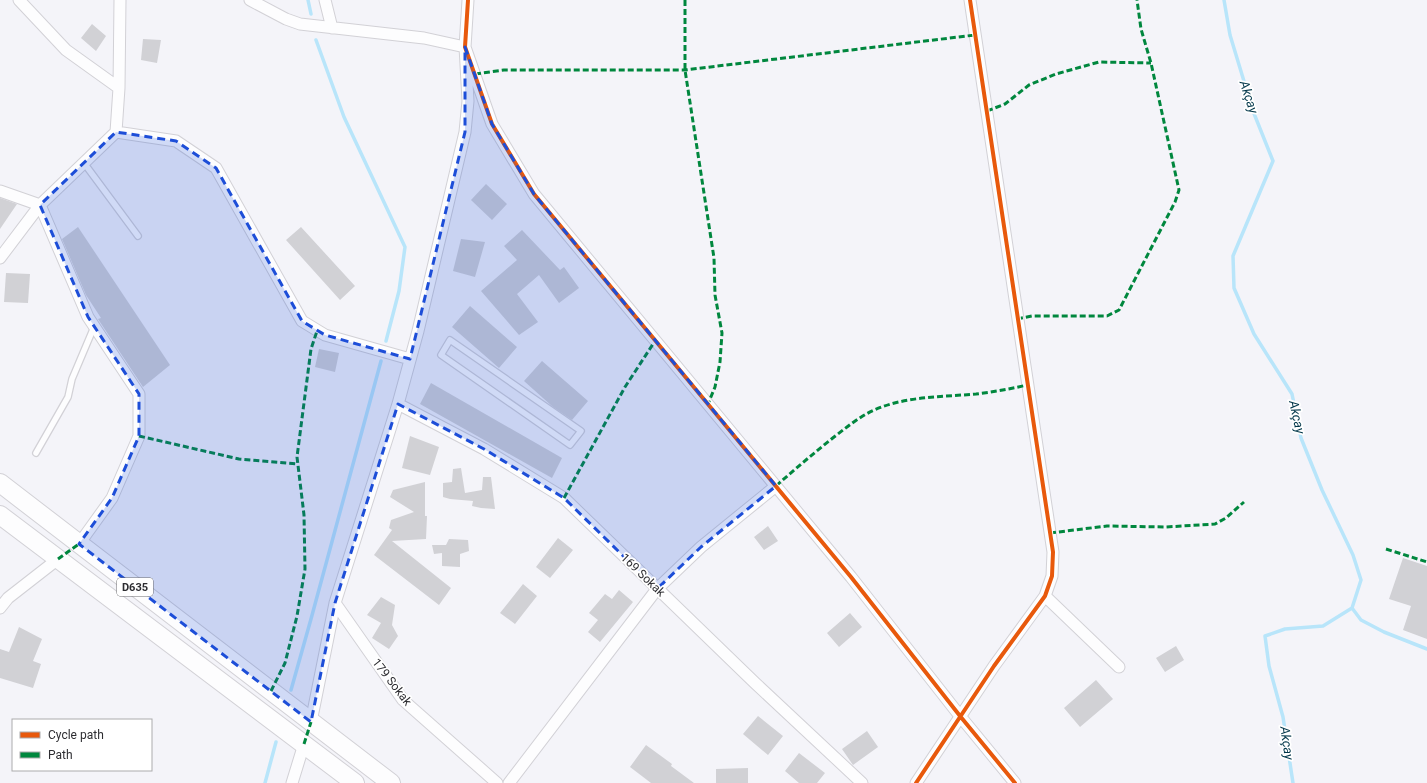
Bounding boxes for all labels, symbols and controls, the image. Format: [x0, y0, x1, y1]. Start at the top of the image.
water label: Akçay [1236, 78, 1262, 116]
water label: Akçay [1286, 398, 1308, 436]
street label: 169 Sokak [618, 551, 669, 600]
road number: D635 [117, 578, 153, 596]
street label: 179 Sokak [369, 656, 415, 709]
legend [12, 719, 152, 771]
water label: Akçay [1277, 724, 1297, 762]
text: Cycle path [48, 728, 104, 742]
text: Path [48, 748, 73, 762]

